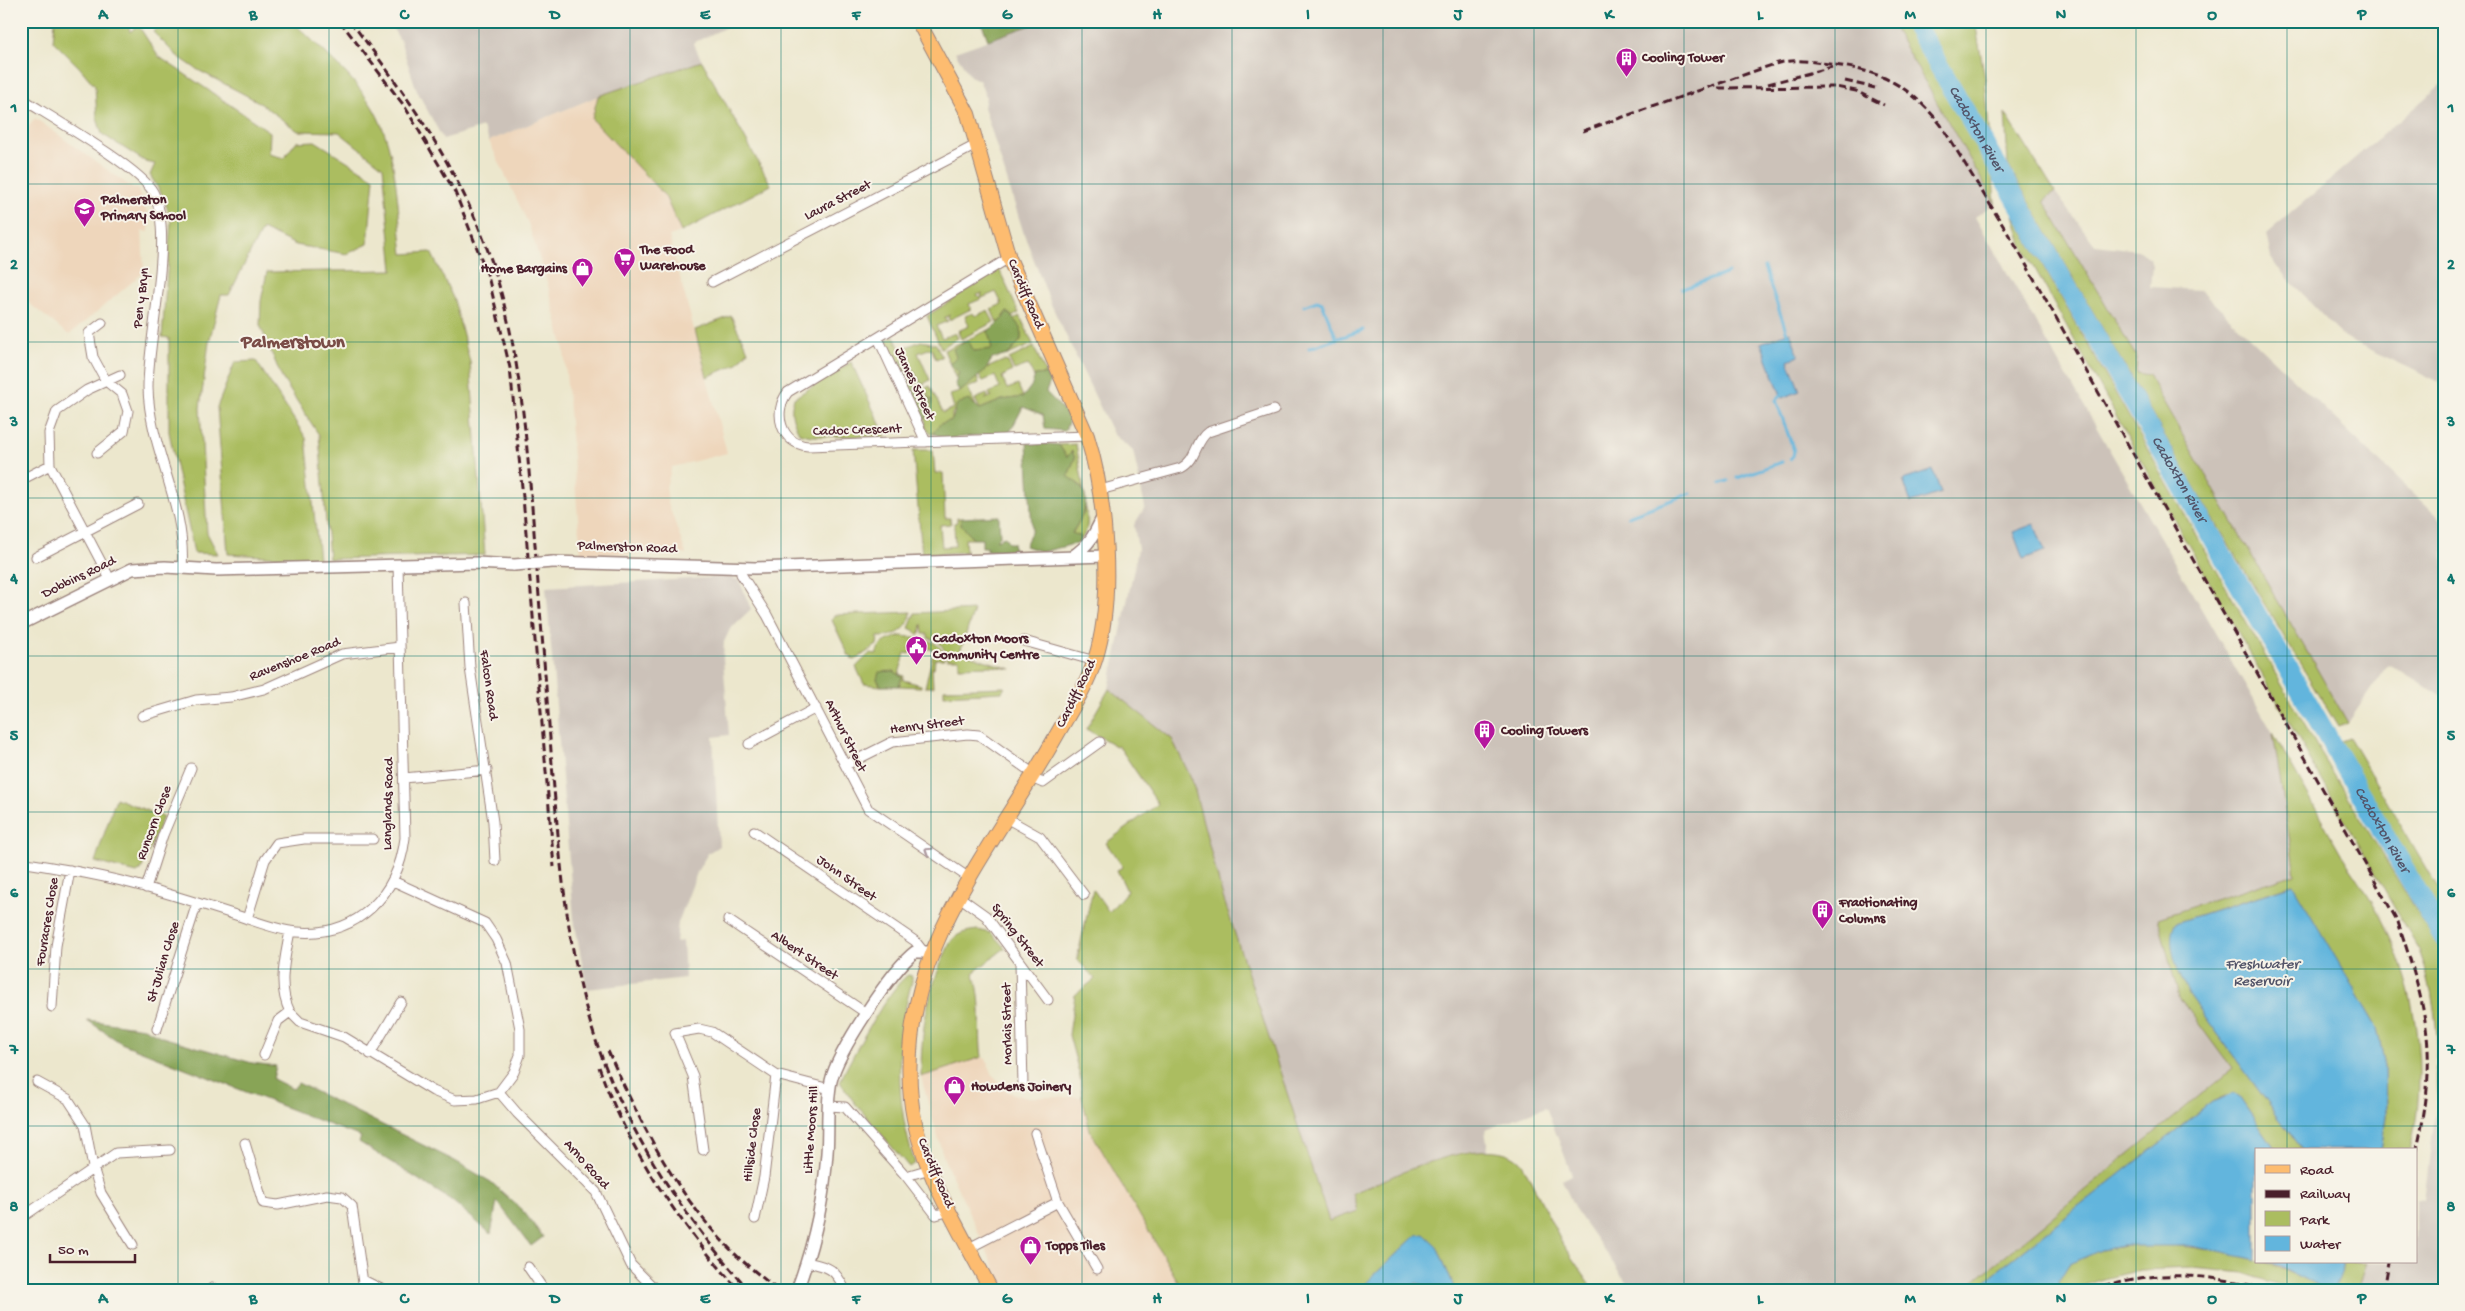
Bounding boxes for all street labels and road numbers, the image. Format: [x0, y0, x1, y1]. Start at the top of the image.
street label: Laura Street [802, 176, 875, 225]
street label: Cardiff Road [1003, 257, 1048, 333]
street label: Pen y Bryn [130, 266, 154, 330]
street label: James Street [890, 345, 939, 424]
street label: Cadoc Crescent [813, 421, 903, 441]
street label: Palmerston Road [576, 538, 679, 558]
street label: Dobbins Road [38, 552, 120, 604]
street label: Ravenshoe Road [247, 633, 344, 686]
street label: Falcon Road [475, 648, 502, 723]
street label: Cardiff Road [1053, 655, 1102, 731]
street label: Arthur Street [820, 697, 870, 776]
street label: Henry Street [889, 713, 966, 739]
street label: Langlands Road [380, 756, 398, 850]
street label: Runcorn Close [134, 783, 177, 862]
street label: John Street [813, 852, 880, 907]
street label: Fouracres Close [32, 876, 64, 969]
street label: Spring Street [987, 901, 1048, 972]
street label: St Julian Close [144, 919, 185, 1005]
street label: Albert Street [767, 927, 842, 985]
street label: Morlais Street [999, 982, 1017, 1065]
street label: Little Moors Hill [800, 1085, 824, 1175]
street label: Hillside Close [740, 1106, 766, 1183]
street label: Cardiff Road [913, 1136, 958, 1212]
street label: Arno Road [559, 1137, 614, 1195]

